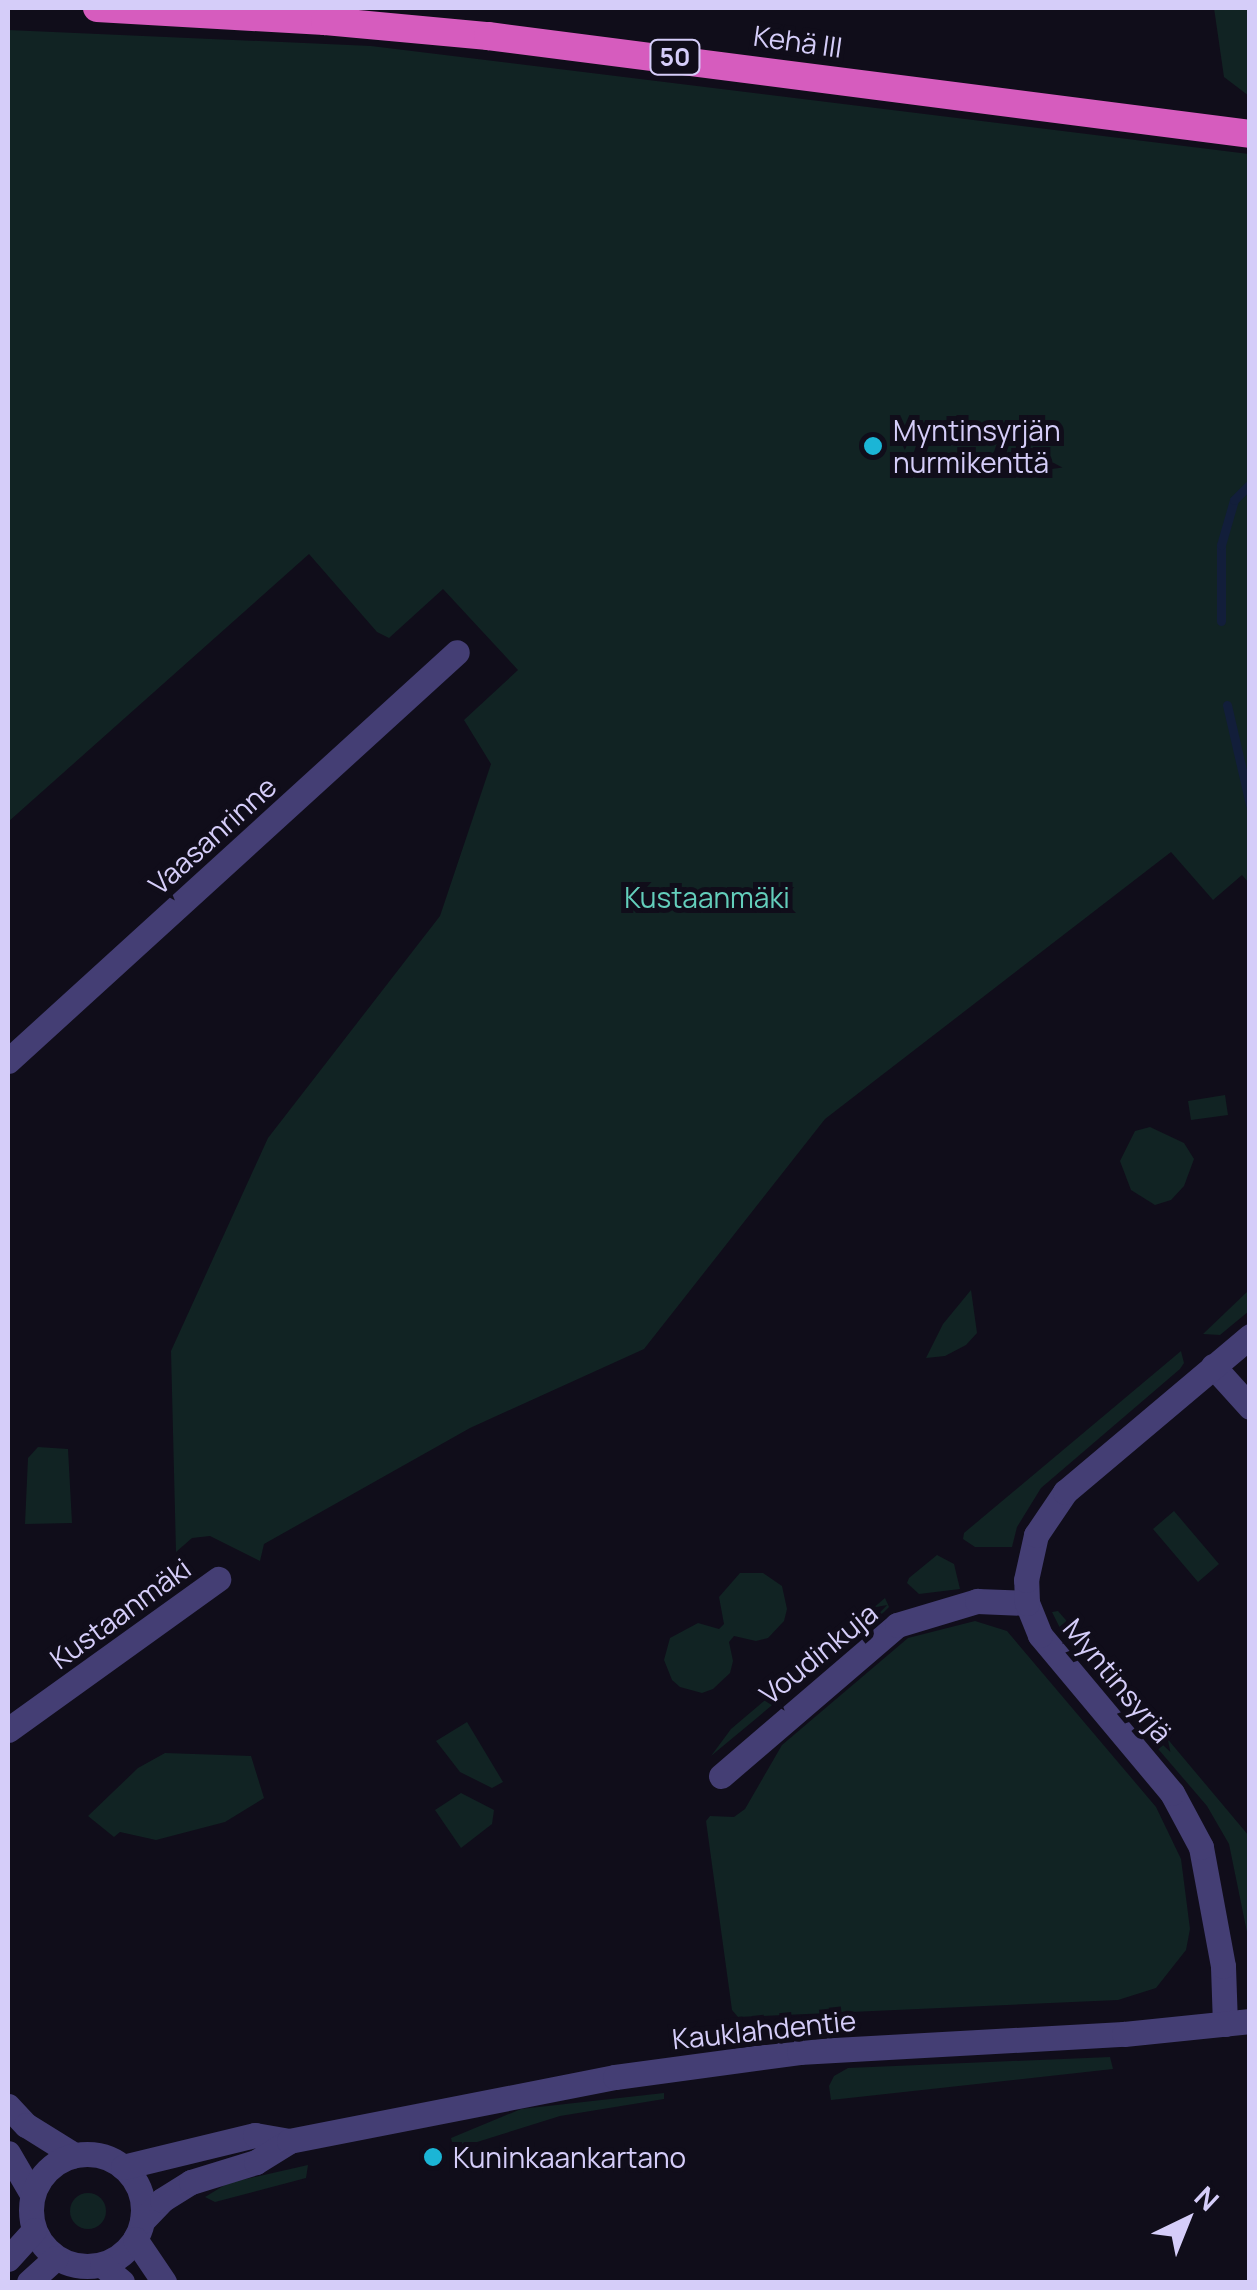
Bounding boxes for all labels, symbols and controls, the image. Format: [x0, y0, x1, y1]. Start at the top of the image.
street label: Kehä III [751, 18, 845, 64]
road number: 50 [648, 37, 702, 77]
place label: Myntinsyrjän nurmikenttä [893, 413, 1061, 479]
marker: Myntinsyrjän nurmikenttä [862, 435, 884, 457]
street label: Vaasanrinne [141, 769, 283, 901]
park label: Kustaanmäki [624, 880, 790, 914]
street label: Kustaanmäki [43, 1551, 197, 1675]
street label: Voudinkuja [753, 1595, 883, 1711]
street label: Myntinsyrjä [1057, 1611, 1179, 1749]
street label: Kauklahdentie [670, 2003, 858, 2055]
place label: Kuninkaankartano [453, 2140, 686, 2174]
marker: Kuninkaankartano [422, 2146, 444, 2168]
north arrow [1137, 2170, 1237, 2270]
text: N [1187, 2177, 1228, 2219]

